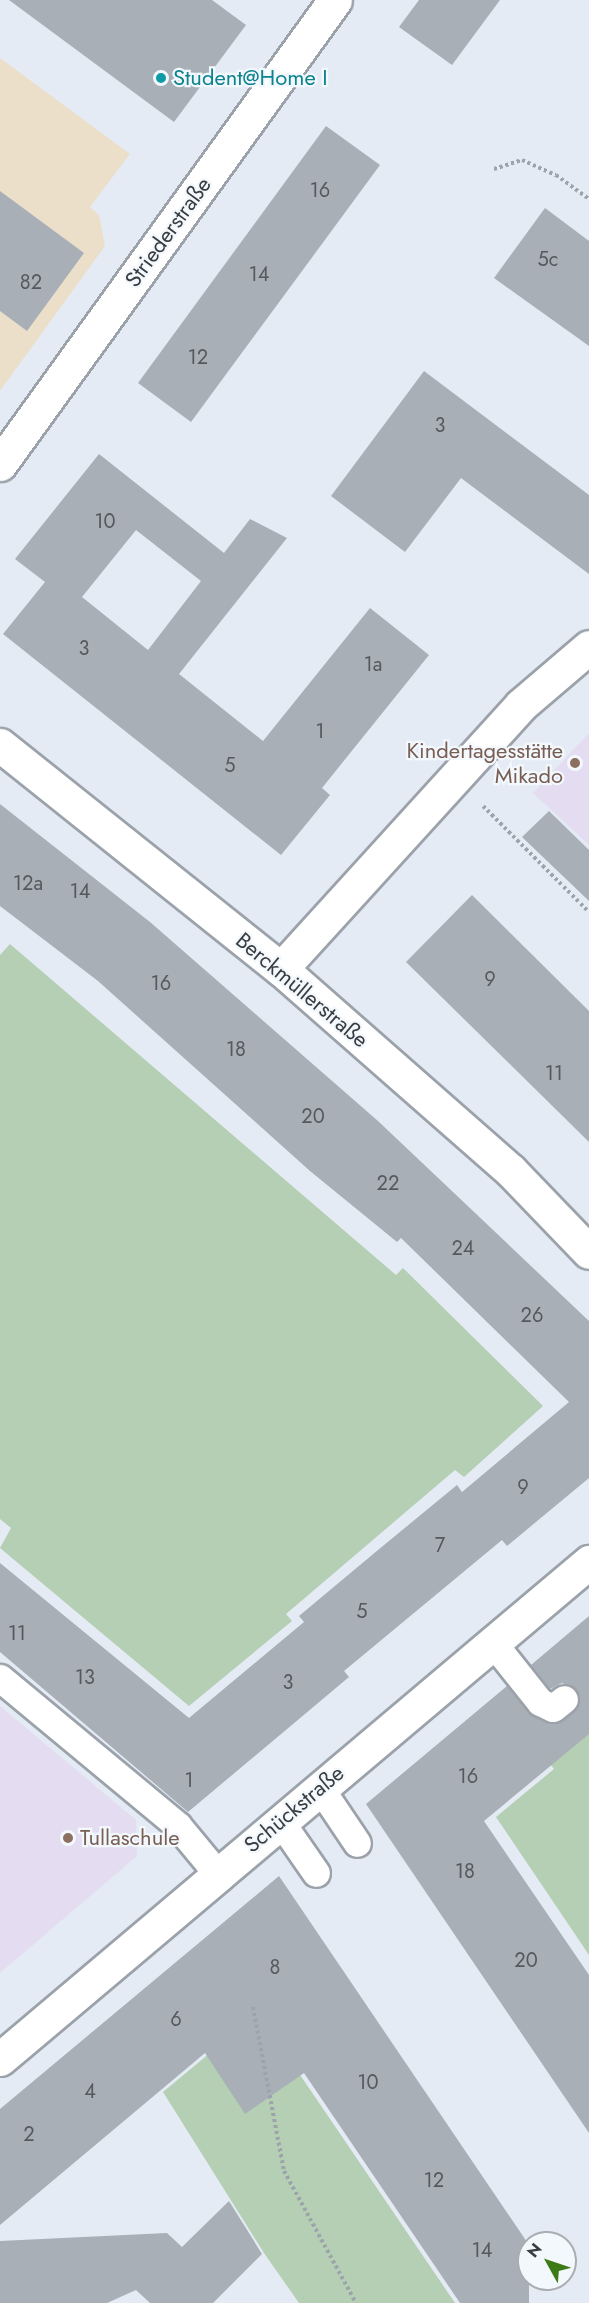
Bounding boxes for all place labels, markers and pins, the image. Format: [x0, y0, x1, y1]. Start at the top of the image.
place label: Student@Home I [173, 65, 328, 91]
marker: Student@Home I [154, 71, 168, 85]
place label: Kindertagesstätte Mikado [407, 737, 563, 788]
marker: Kindertagesstätte Mikado [568, 756, 582, 770]
place label: Tullaschule [80, 1825, 180, 1851]
marker: Tullaschule [61, 1831, 75, 1845]

